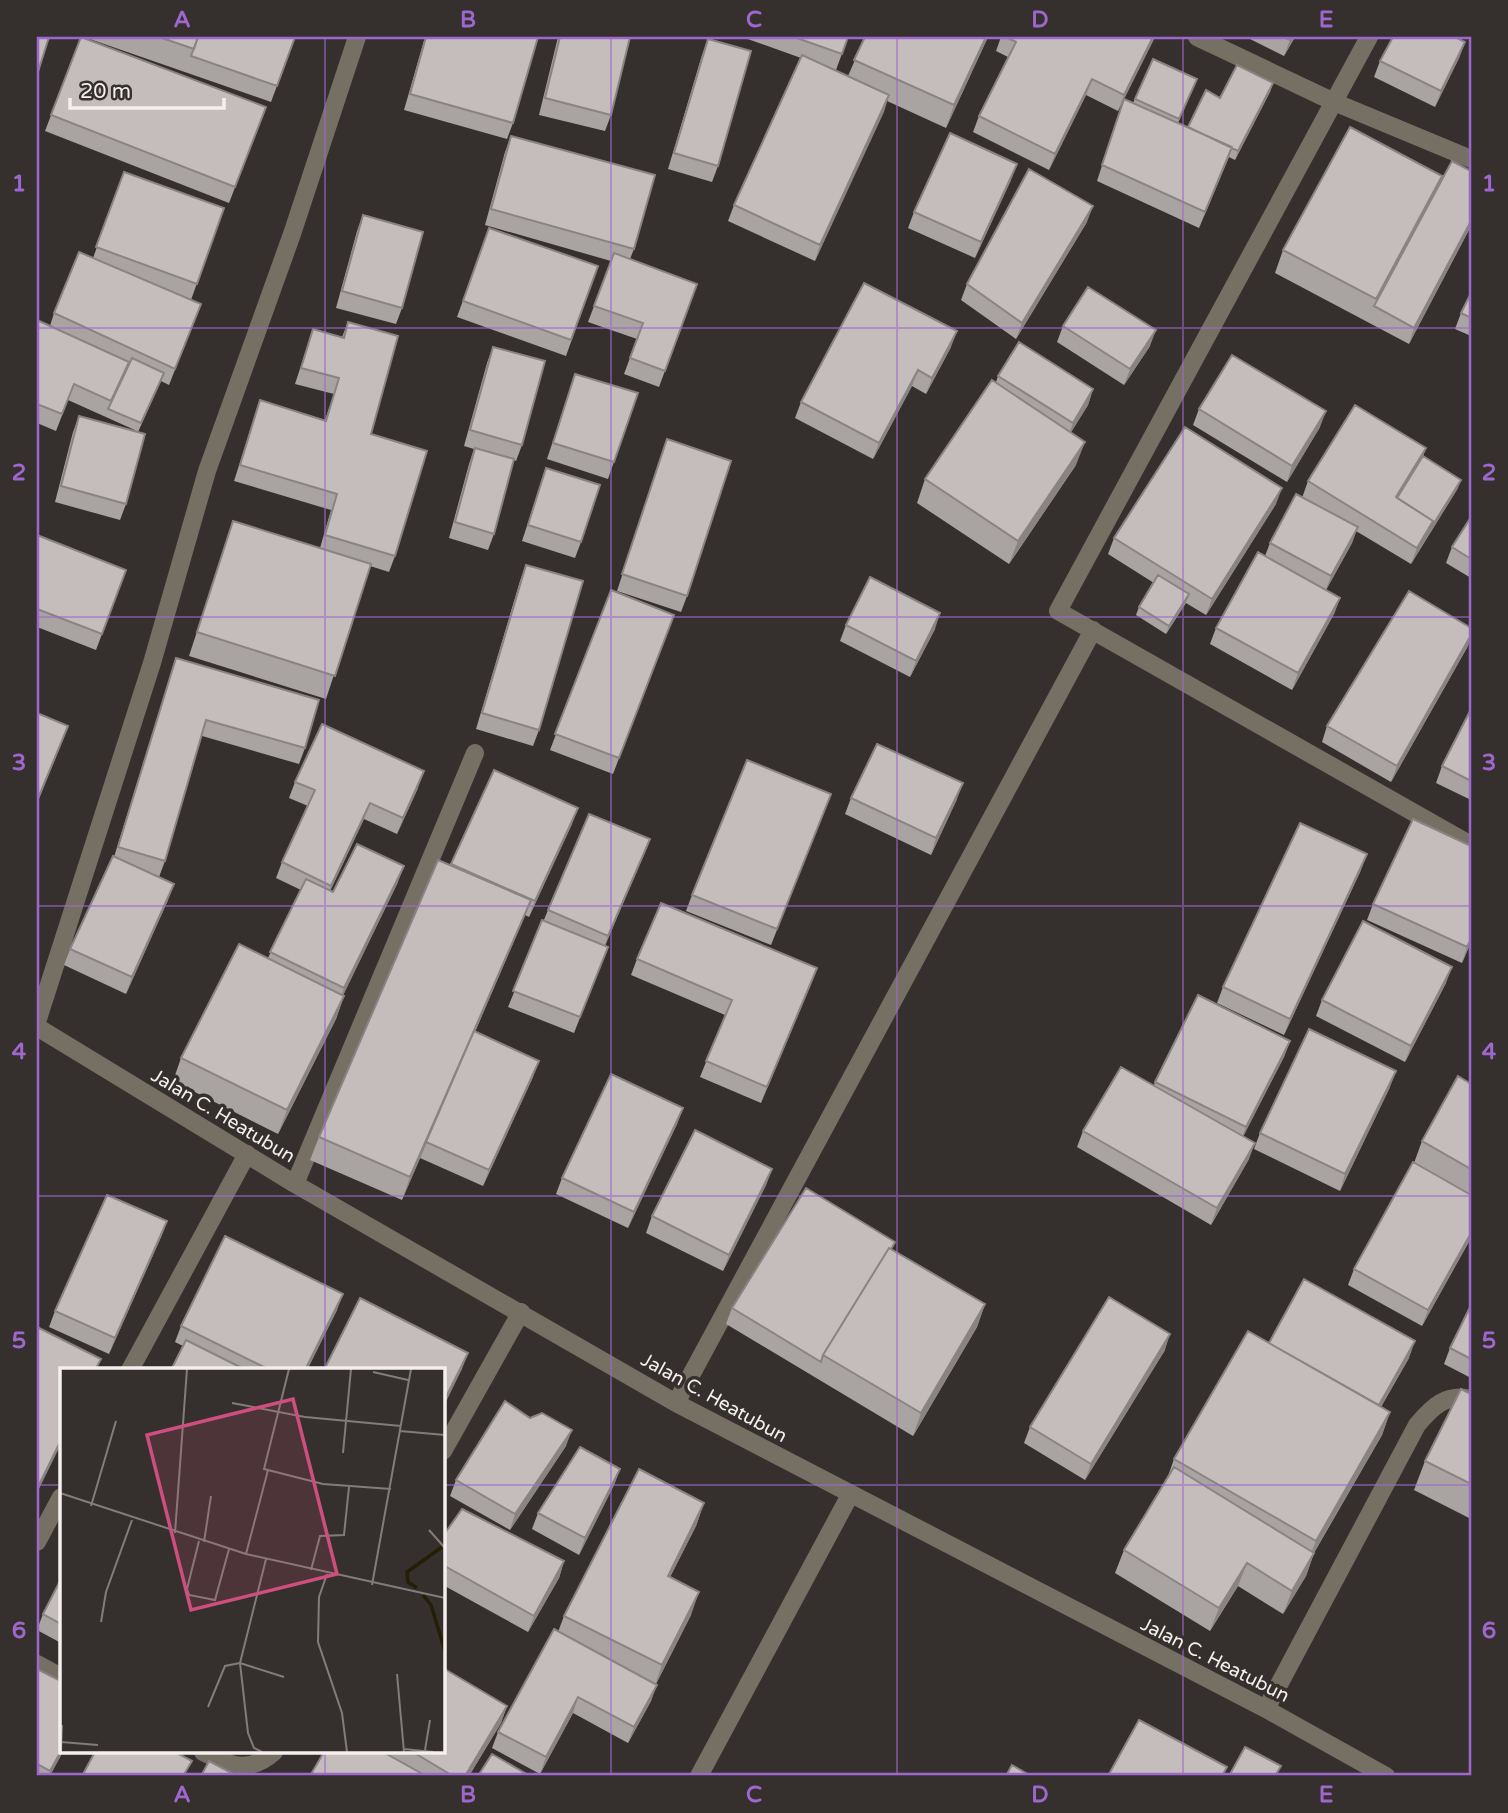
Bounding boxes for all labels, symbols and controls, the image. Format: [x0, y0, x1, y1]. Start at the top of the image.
text: A [173, 6, 191, 34]
text: B [460, 6, 476, 34]
text: C [746, 6, 762, 34]
text: D [1031, 6, 1049, 34]
text: E [1319, 6, 1333, 34]
scale bar [70, 66, 224, 110]
text: 20 m [80, 79, 131, 104]
text: 1 [12, 170, 26, 198]
text: 1 [1482, 170, 1496, 198]
text: 2 [12, 459, 26, 487]
text: 2 [1482, 459, 1496, 487]
text: 3 [12, 749, 26, 777]
text: 3 [1482, 749, 1496, 777]
text: 4 [12, 1038, 27, 1066]
text: 4 [1482, 1038, 1497, 1066]
street label: Jalan C. Heatubun [147, 1064, 299, 1168]
text: 5 [12, 1327, 26, 1355]
text: 5 [1482, 1327, 1496, 1355]
street label: Jalan C. Heatubun [637, 1349, 791, 1447]
inset map [60, 1368, 444, 1754]
street label: Jalan C. Heatubun [1137, 1613, 1293, 1707]
text: 6 [12, 1617, 26, 1645]
text: 6 [1482, 1617, 1496, 1645]
text: A [173, 1781, 191, 1809]
text: B [460, 1781, 476, 1809]
text: C [746, 1781, 762, 1809]
text: D [1031, 1781, 1049, 1809]
text: E [1319, 1781, 1333, 1809]

